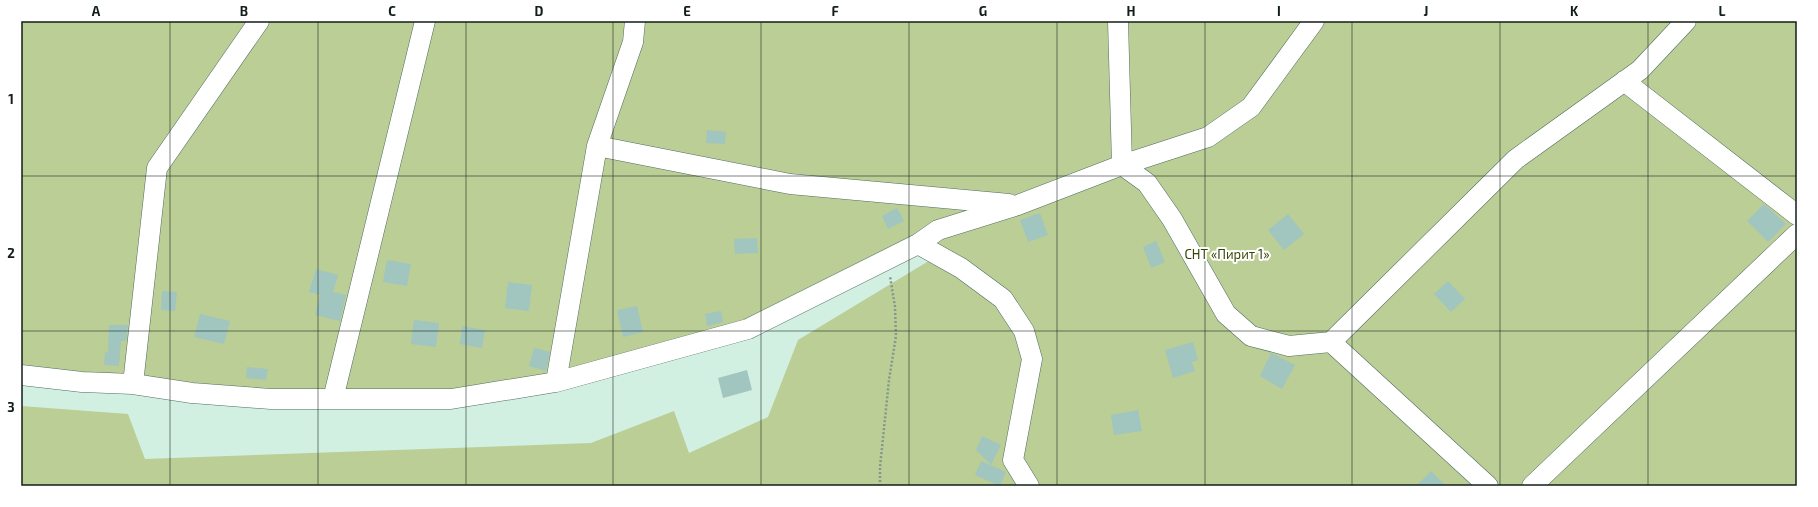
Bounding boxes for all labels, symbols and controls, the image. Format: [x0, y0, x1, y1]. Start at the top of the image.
text: A [92, 3, 101, 19]
text: B [240, 3, 248, 19]
text: C [388, 3, 396, 19]
text: D [535, 3, 544, 19]
text: E [683, 3, 691, 19]
text: F [831, 3, 839, 19]
text: G [979, 3, 987, 19]
text: H [1127, 3, 1136, 19]
text: I [1277, 3, 1281, 19]
text: J [1424, 3, 1428, 19]
text: K [1570, 3, 1579, 19]
text: L [1719, 3, 1726, 19]
text: 1 [8, 91, 14, 107]
text: 2 [7, 245, 15, 261]
park label: СНТ «Пирит 1» [1184, 246, 1270, 262]
text: 3 [7, 399, 15, 415]

